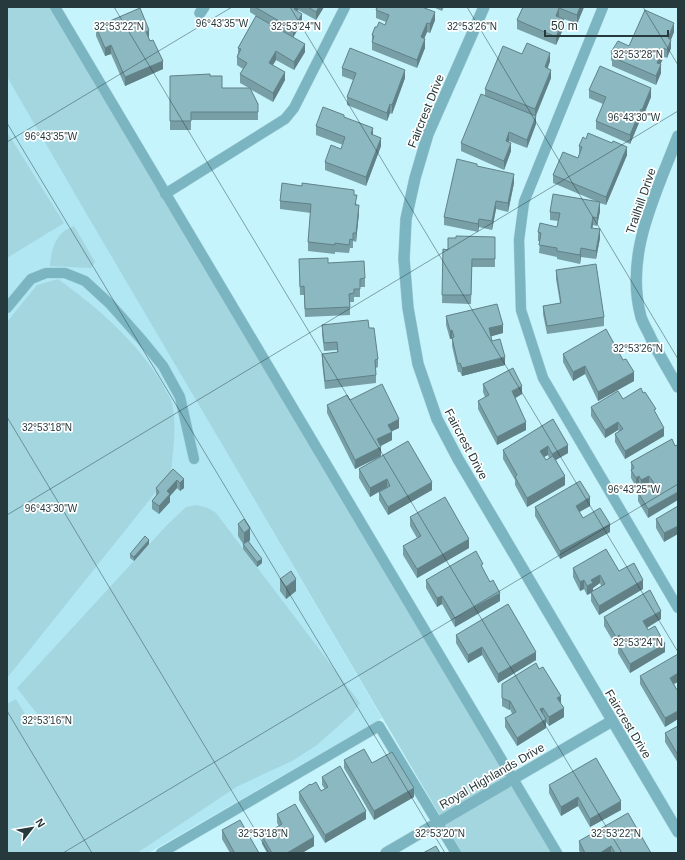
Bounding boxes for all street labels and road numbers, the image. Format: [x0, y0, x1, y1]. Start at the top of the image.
street label: Faircrest Drive [405, 72, 447, 150]
street label: Trailhill Drive [623, 166, 659, 236]
street label: Faircrest Drive [442, 406, 491, 482]
street label: Faircrest Drive [602, 687, 654, 761]
street label: Royal Highlands Drive [437, 740, 547, 812]

